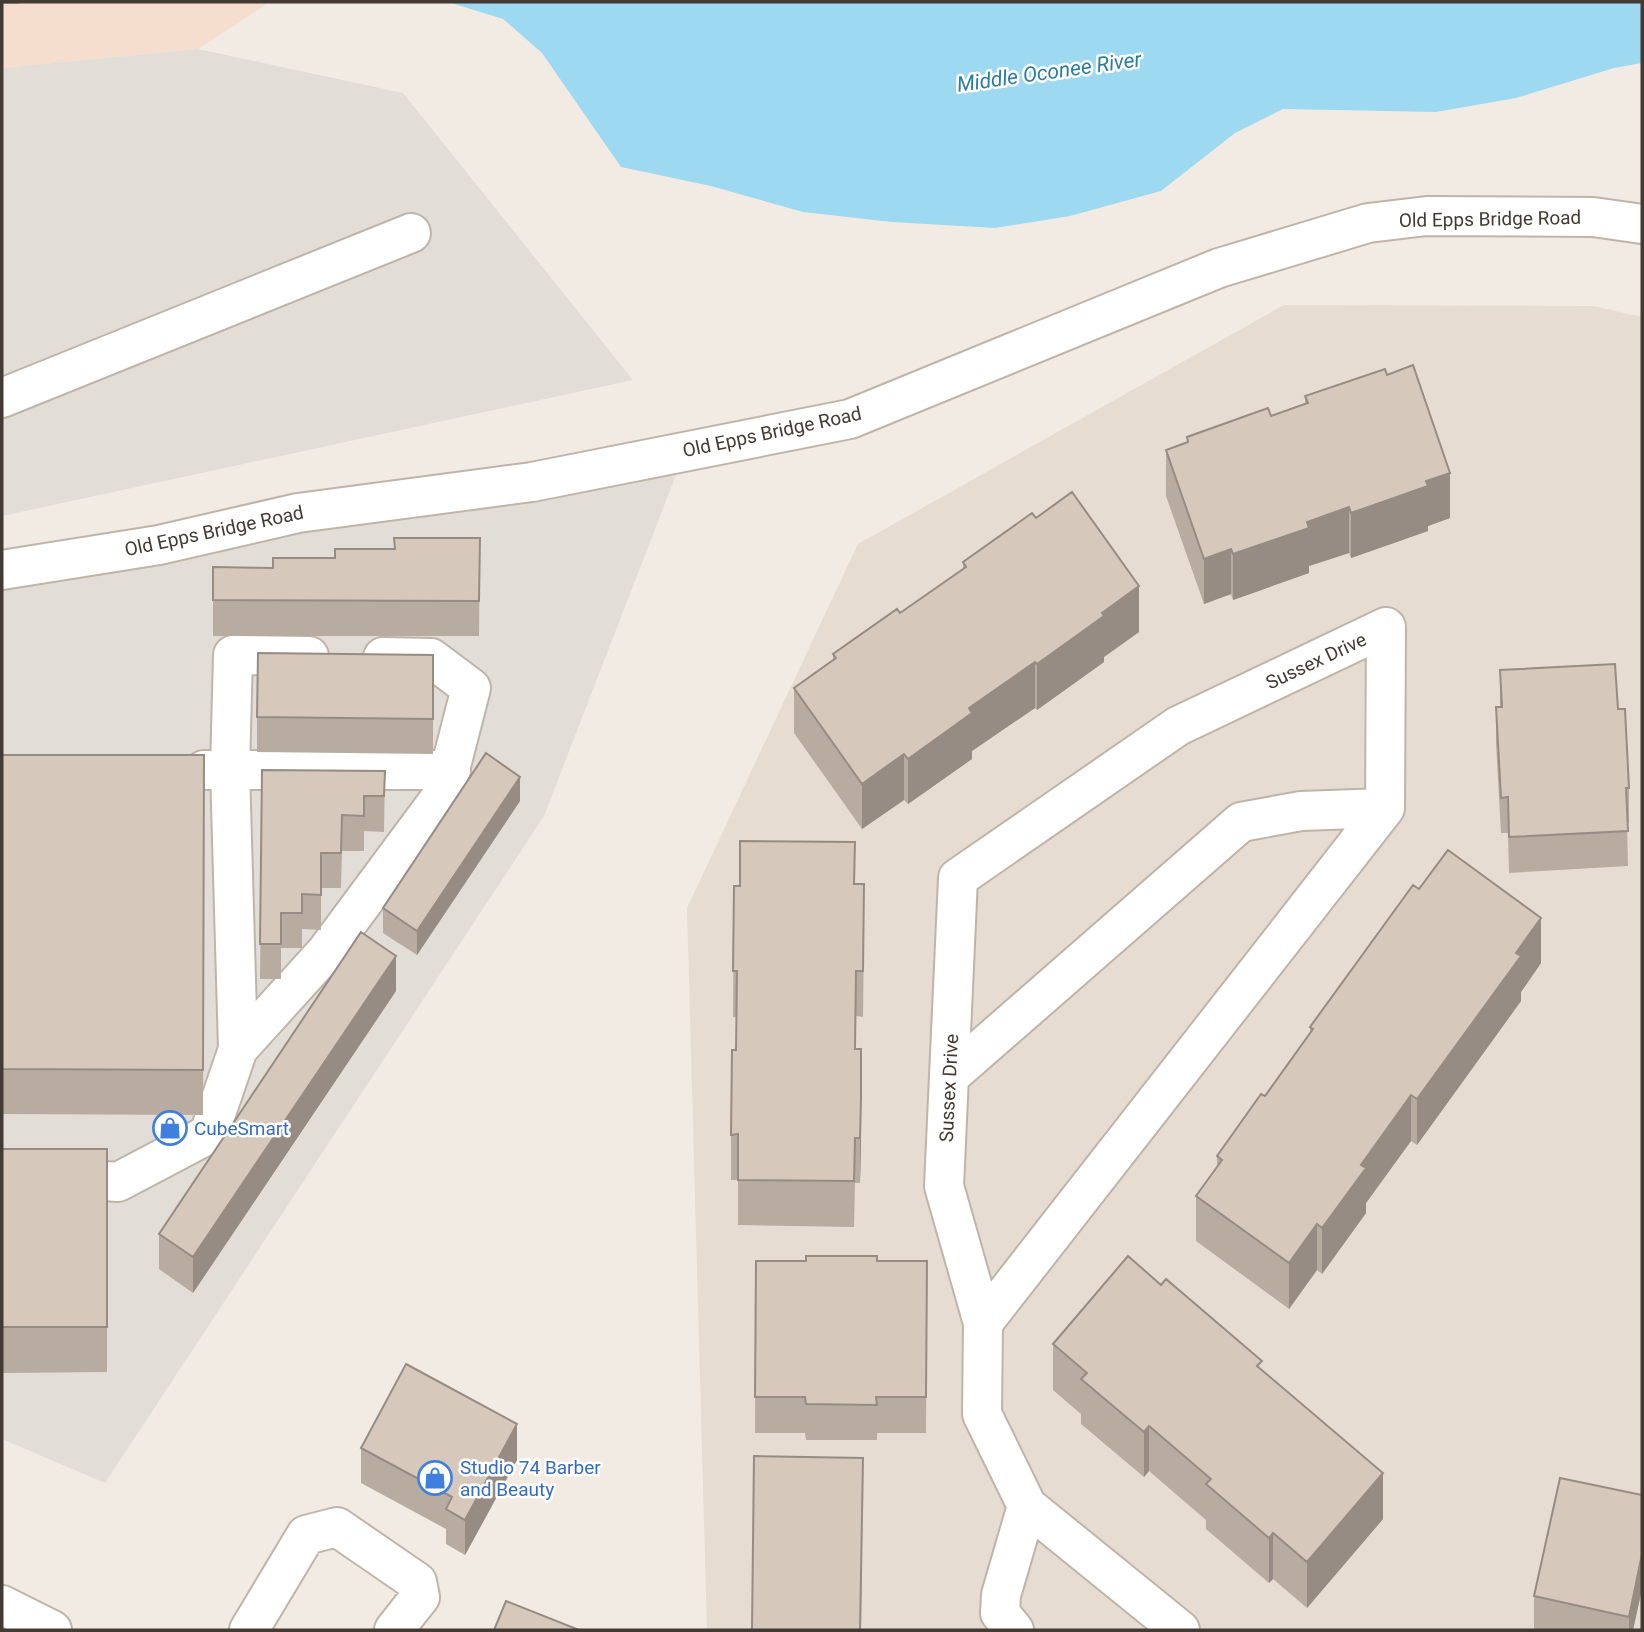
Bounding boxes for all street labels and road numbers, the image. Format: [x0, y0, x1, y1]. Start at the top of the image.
street label: Old Epps Bridge Road [1399, 206, 1581, 232]
street label: Old Epps Bridge Road [680, 402, 864, 462]
street label: Old Epps Bridge Road [122, 501, 306, 561]
street label: Sussex Drive [1262, 628, 1370, 694]
street label: Sussex Drive [935, 1033, 963, 1143]

